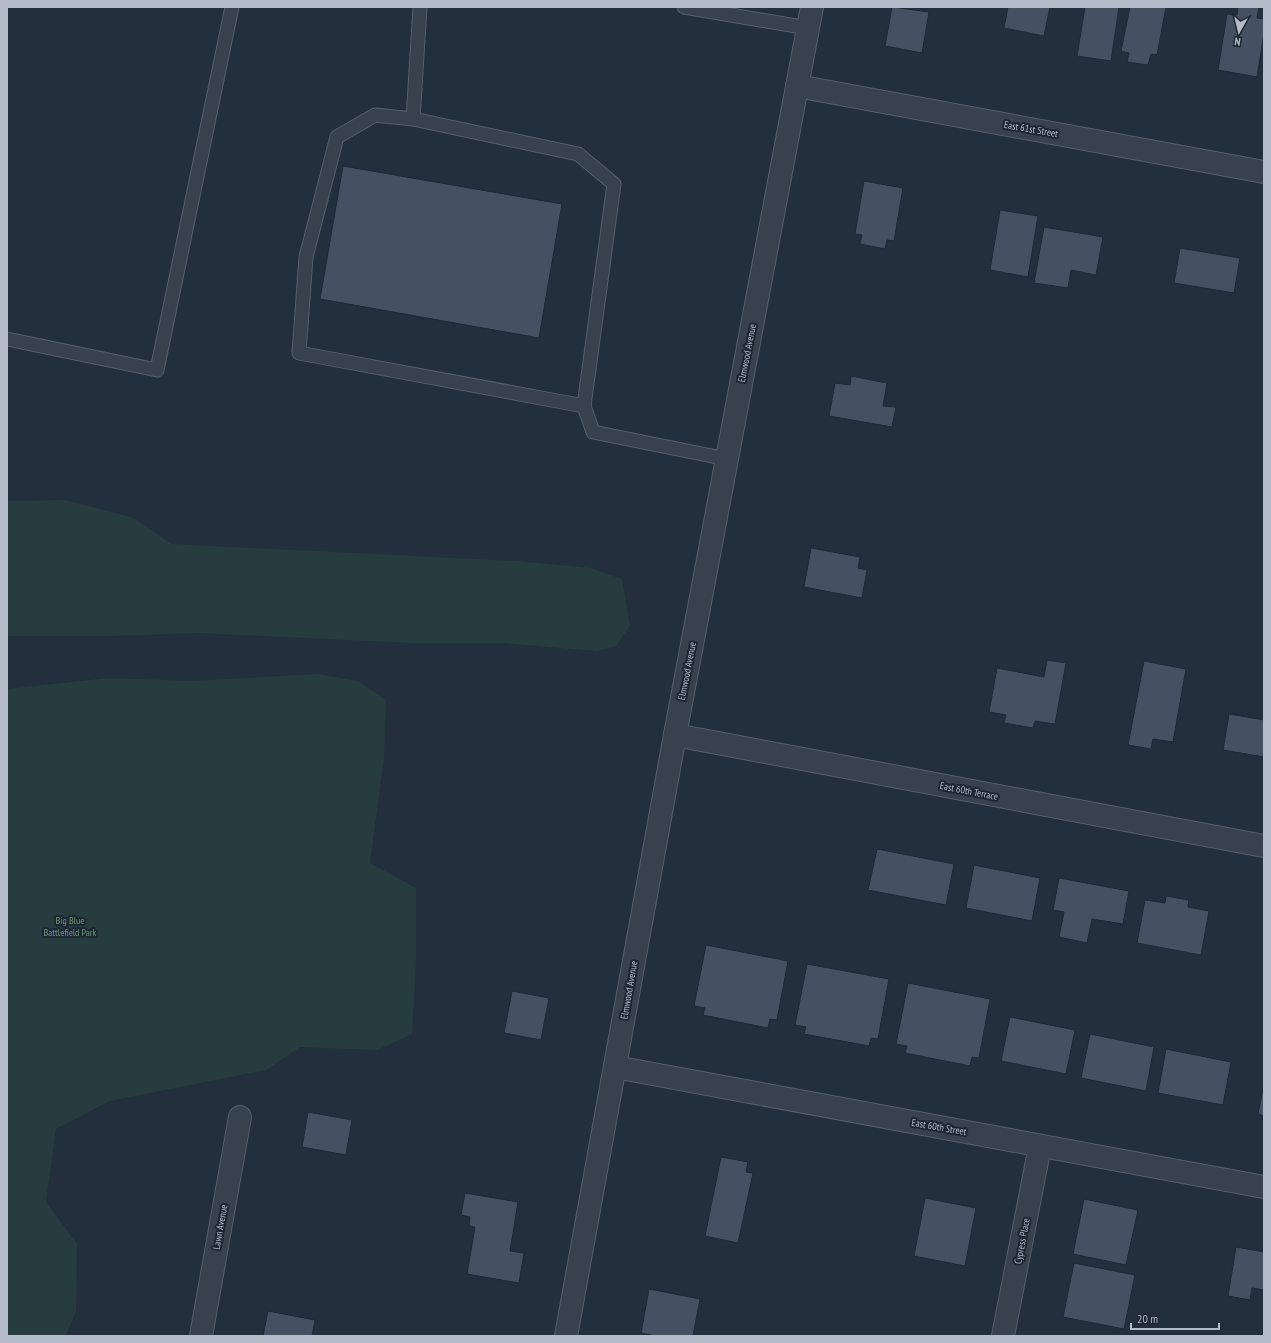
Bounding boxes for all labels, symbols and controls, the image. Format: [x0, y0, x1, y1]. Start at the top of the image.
north arrow [1219, 12, 1259, 52]
text: N [1234, 35, 1242, 49]
street label: East 61st Street [1003, 118, 1059, 140]
street label: Elmwood Avenue [735, 323, 759, 383]
street label: Elmwood Avenue [675, 641, 699, 701]
street label: East 60th Terrace [939, 779, 999, 803]
park label: Big Blue Battlefield Park [44, 914, 97, 939]
street label: Elmwood Avenue [617, 960, 641, 1020]
street label: East 60th Street [911, 1116, 968, 1138]
street label: Lawn Avenue [210, 1203, 230, 1251]
street label: Cypress Place [1011, 1217, 1033, 1265]
scale bar [1131, 1305, 1219, 1331]
text: 20 m [1137, 1311, 1158, 1326]

